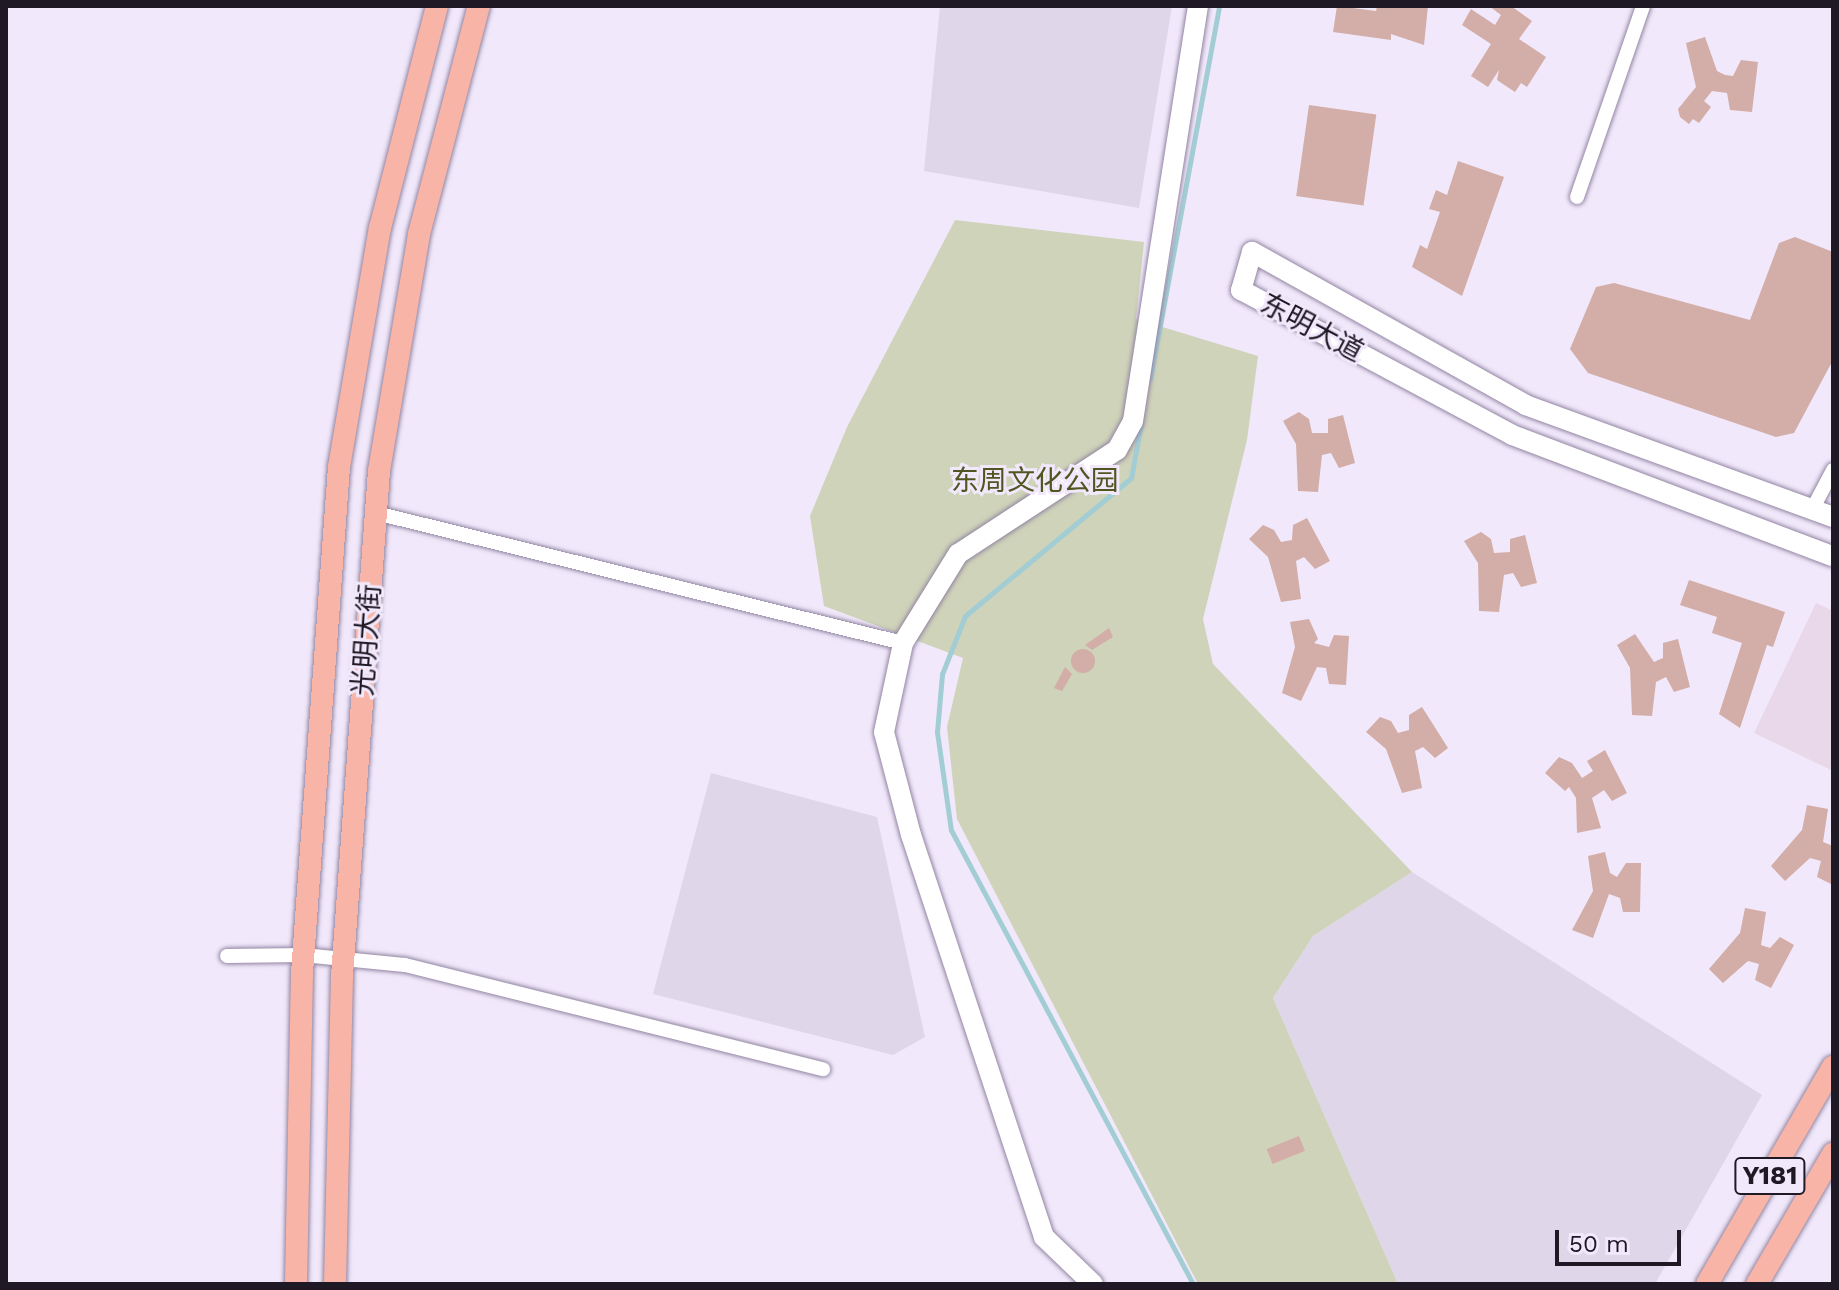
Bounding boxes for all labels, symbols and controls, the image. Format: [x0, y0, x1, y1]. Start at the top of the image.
street label: 东明大道 [1255, 287, 1369, 369]
park label: 东周文化公园 [951, 464, 1119, 498]
street label: 光明大街 [346, 583, 388, 697]
road number: Y181 [1734, 1154, 1806, 1198]
scale bar [1559, 1214, 1685, 1264]
text: 50 m [1569, 1230, 1629, 1258]

